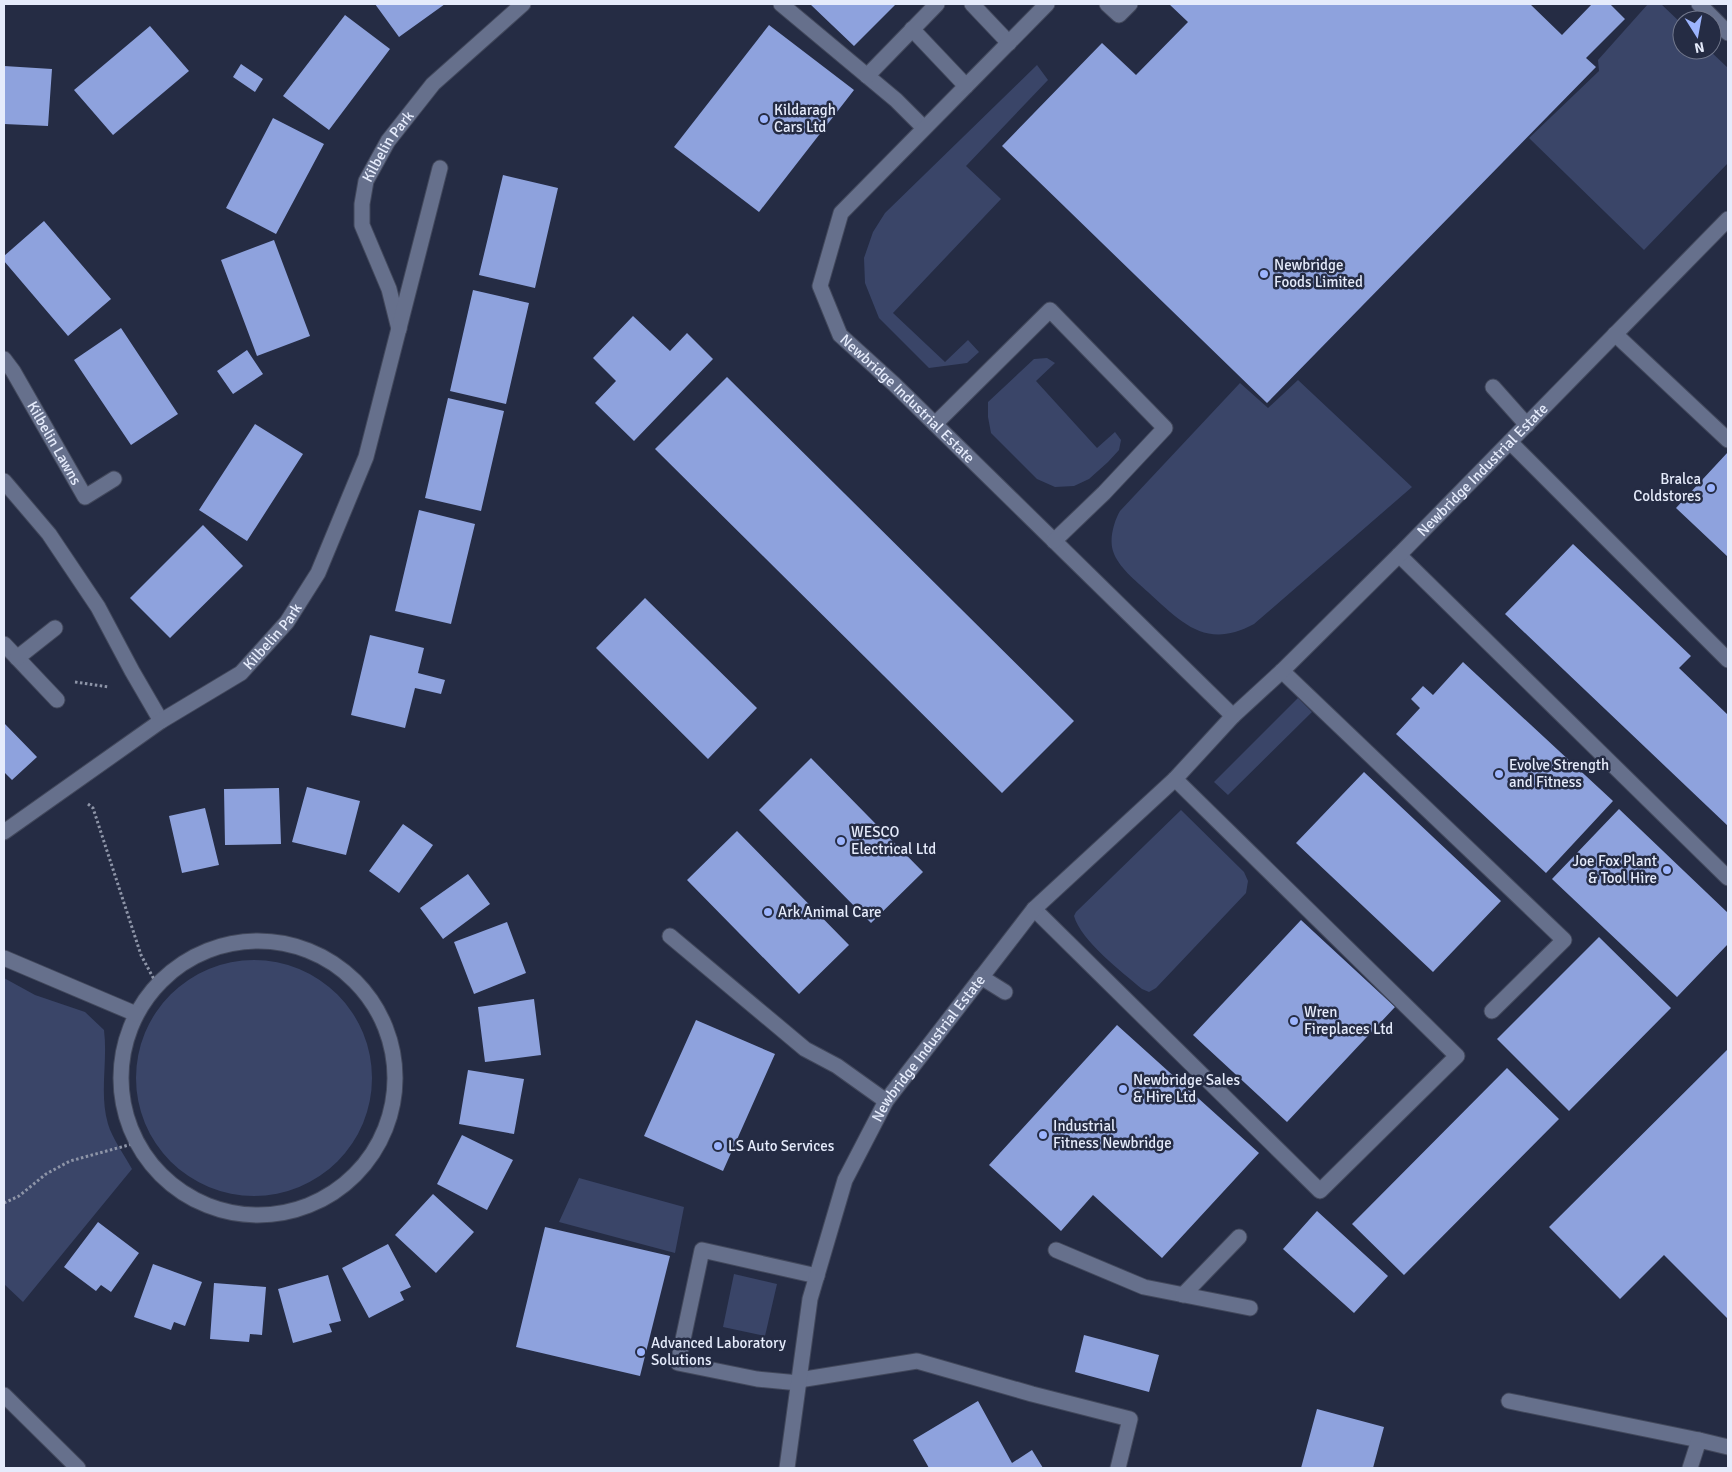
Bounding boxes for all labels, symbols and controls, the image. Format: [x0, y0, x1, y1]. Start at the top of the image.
north arrow [1672, 10, 1722, 60]
text: N [1693, 38, 1706, 57]
place label: Kildaragh Cars Ltd [774, 101, 836, 136]
street label: Kilbelin Park [358, 107, 418, 185]
marker: Kildaragh Cars Ltd [758, 113, 770, 125]
place label: Newbridge Foods Limited [1274, 256, 1363, 291]
marker: Newbridge Foods Limited [1258, 268, 1270, 280]
street label: Newbridge Industrial Estate [836, 330, 978, 467]
street label: Kilbelin Lawns [23, 398, 85, 489]
street label: Newbridge Industrial Estate [1413, 400, 1552, 540]
place label: Bralca Coldstores [1633, 470, 1701, 505]
marker: Bralca Coldstores [1705, 482, 1717, 494]
street label: Kilbelin Park [239, 599, 306, 673]
place label: Evolve Strength and Fitness [1509, 756, 1609, 791]
marker: Evolve Strength and Fitness [1493, 768, 1505, 780]
place label: WESCO Electrical Ltd [851, 823, 936, 858]
marker: WESCO Electrical Ltd [835, 835, 847, 847]
place label: Joe Fox Plant & Tool Hire [1573, 852, 1657, 887]
marker: Joe Fox Plant & Tool Hire [1661, 864, 1673, 876]
place label: Ark Animal Care [778, 903, 882, 921]
marker: Ark Animal Care [762, 906, 774, 918]
street label: Newbridge Industrial Estate [868, 971, 989, 1125]
place label: Wren Fireplaces Ltd [1304, 1003, 1393, 1038]
marker: Wren Fireplaces Ltd [1288, 1015, 1300, 1027]
place label: Newbridge Sales & Hire Ltd [1133, 1071, 1240, 1106]
marker: Newbridge Sales & Hire Ltd [1117, 1083, 1129, 1095]
place label: Industrial Fitness Newbridge [1053, 1117, 1172, 1152]
marker: Industrial Fitness Newbridge [1037, 1129, 1049, 1141]
place label: LS Auto Services [728, 1137, 835, 1155]
marker: LS Auto Services [712, 1140, 724, 1152]
place label: Advanced Laboratory Solutions [651, 1334, 786, 1369]
marker: Advanced Laboratory Solutions [635, 1346, 647, 1358]

